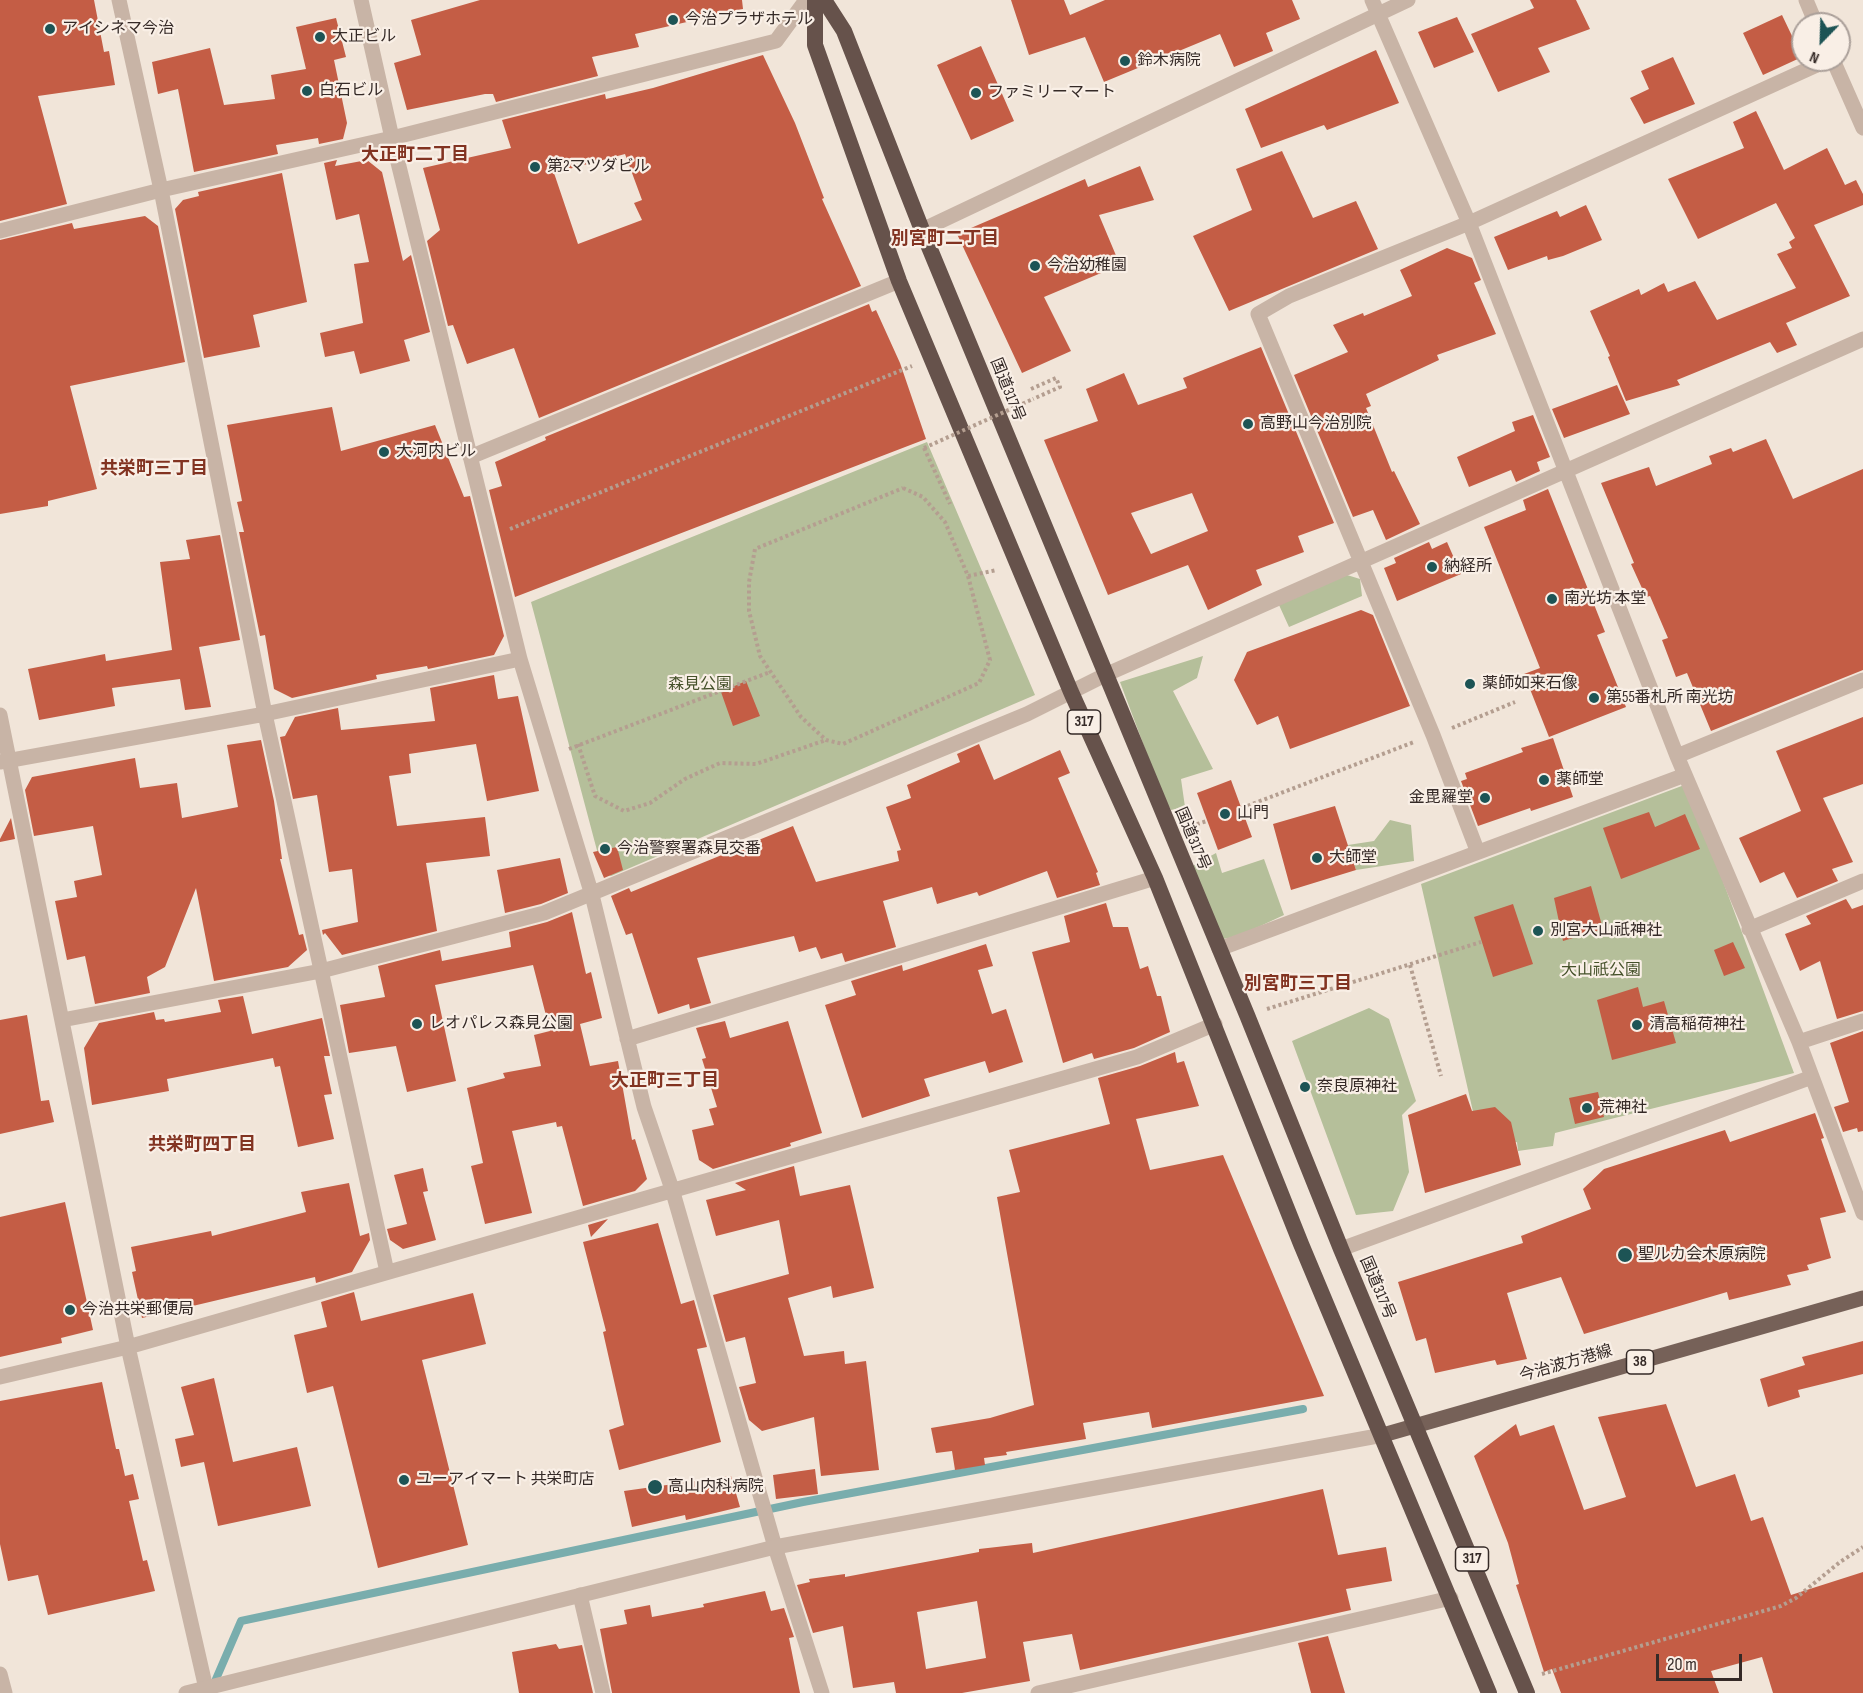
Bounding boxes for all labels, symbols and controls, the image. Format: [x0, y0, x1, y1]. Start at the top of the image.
place label: 今治プラザホテル [685, 10, 813, 30]
north arrow [1791, 12, 1851, 72]
marker: 今治プラザホテル [666, 13, 680, 27]
place label: アイシネマ今治 [62, 19, 174, 39]
marker: アイシネマ今治 [43, 22, 57, 36]
place label: 大正ビル [332, 27, 396, 47]
marker: 大正ビル [313, 30, 327, 44]
text: N [1807, 47, 1822, 68]
place label: 鈴木病院 [1137, 51, 1201, 71]
marker: 鈴木病院 [1118, 54, 1132, 68]
place label: 白石ビル [319, 81, 383, 101]
place label: ファミリーマート [988, 83, 1116, 103]
marker: 白石ビル [300, 84, 314, 98]
marker: ファミリーマート [969, 86, 983, 100]
district label: 大正町二丁目 [361, 144, 469, 166]
place label: 第2マツダビル [547, 157, 650, 177]
marker: 第2マツダビル [528, 160, 542, 174]
district label: 別宮町二丁目 [891, 228, 999, 250]
place label: 今治幼稚園 [1047, 256, 1127, 276]
marker: 今治幼稚園 [1028, 259, 1042, 273]
street label: 国道317号 [986, 355, 1028, 425]
place label: 高野山今治別院 [1260, 414, 1372, 434]
marker: 高野山今治別院 [1241, 417, 1255, 431]
place label: 大河内ビル [396, 442, 476, 462]
marker: 大河内ビル [377, 445, 391, 459]
district label: 共栄町三丁目 [100, 458, 208, 480]
place label: 納経所 [1444, 557, 1492, 577]
marker: 納経所 [1425, 560, 1439, 574]
place label: 南光坊 本堂 [1564, 589, 1647, 609]
marker: 南光坊 本堂 [1545, 592, 1559, 606]
place label: 薬師如来石像 [1482, 674, 1578, 694]
park label: 森見公園 [668, 675, 732, 695]
marker: 薬師如来石像 [1463, 677, 1477, 691]
place label: 第55番札所 南光坊 [1606, 688, 1733, 708]
marker: 第55番札所 南光坊 [1587, 691, 1601, 705]
road number: 317 [1068, 710, 1100, 734]
place label: 薬師堂 [1556, 770, 1604, 790]
marker: 薬師堂 [1537, 773, 1551, 787]
place label: 金毘羅堂 [1409, 788, 1473, 808]
marker: 金毘羅堂 [1478, 791, 1492, 805]
place label: 山門 [1237, 804, 1269, 824]
street label: 国道317号 [1170, 805, 1214, 873]
marker: 山門 [1218, 807, 1232, 821]
place label: 今治警察署森見交番 [617, 839, 761, 859]
marker: 今治警察署森見交番 [598, 842, 612, 856]
place label: 大師堂 [1329, 848, 1377, 868]
marker: 大師堂 [1310, 851, 1324, 865]
place label: 別宮大山祇神社 [1550, 921, 1662, 941]
marker: 別宮大山祇神社 [1531, 924, 1545, 938]
park label: 大山祇公園 [1561, 961, 1641, 981]
district label: 別宮町三丁目 [1244, 973, 1352, 995]
place label: レオパレス森見公園 [429, 1014, 573, 1034]
place label: 清高稲荷神社 [1649, 1015, 1745, 1035]
marker: レオパレス森見公園 [410, 1017, 424, 1031]
marker: 清高稲荷神社 [1630, 1018, 1644, 1032]
district label: 大正町三丁目 [611, 1070, 719, 1092]
place label: 奈良原神社 [1317, 1077, 1397, 1097]
marker: 奈良原神社 [1298, 1080, 1312, 1094]
place label: 荒神社 [1599, 1098, 1647, 1118]
marker: 荒神社 [1580, 1101, 1594, 1115]
district label: 共栄町四丁目 [148, 1134, 256, 1156]
place label: 聖ルカ会木原病院 [1638, 1245, 1766, 1265]
marker: 聖ルカ会木原病院 [1616, 1246, 1634, 1264]
street label: 国道317号 [1355, 1254, 1399, 1322]
place label: 今治共栄郵便局 [82, 1300, 194, 1320]
marker: 今治共栄郵便局 [63, 1303, 77, 1317]
street label: 今治波方港線 [1517, 1342, 1615, 1386]
road number: 38 [1626, 1350, 1654, 1374]
place label: ユーアイマート 共栄町店 [416, 1470, 595, 1490]
marker: ユーアイマート 共栄町店 [397, 1473, 411, 1487]
place label: 高山内科病院 [668, 1477, 764, 1497]
marker: 高山内科病院 [646, 1478, 664, 1496]
road number: 317 [1456, 1547, 1488, 1571]
scale bar [1659, 1642, 1744, 1680]
text: 20 m [1667, 1654, 1697, 1675]

